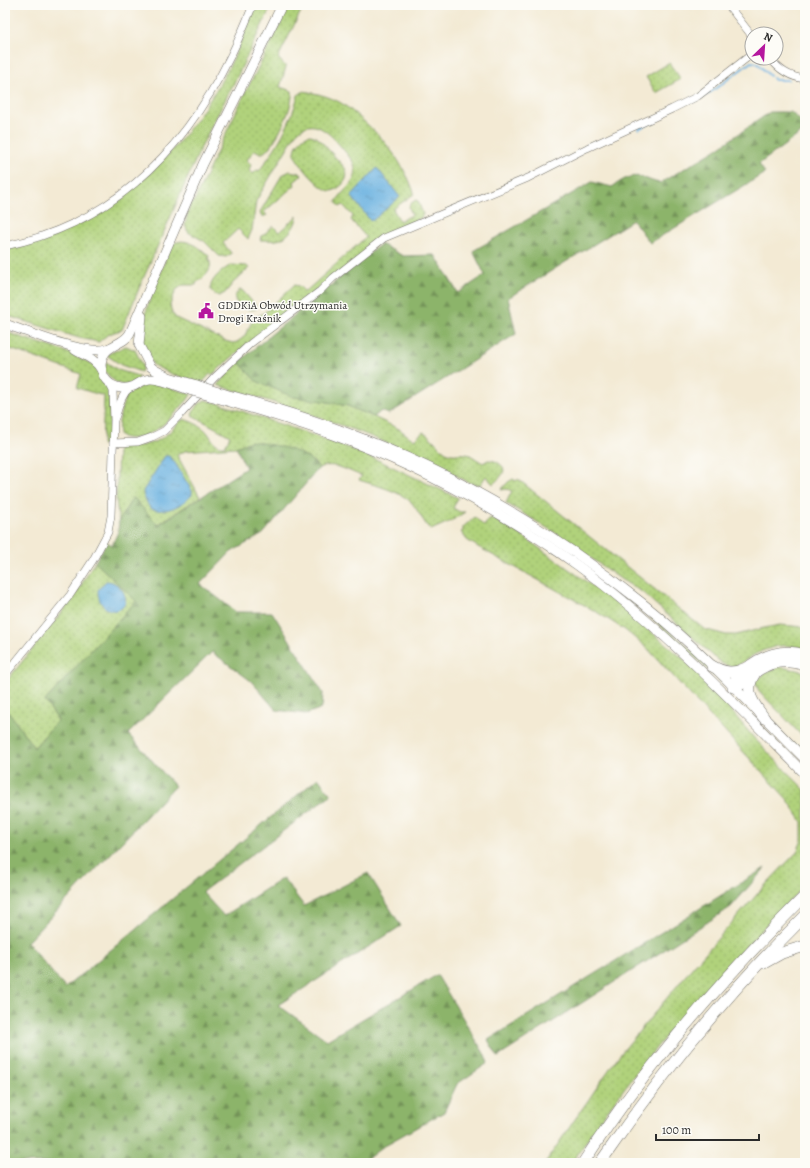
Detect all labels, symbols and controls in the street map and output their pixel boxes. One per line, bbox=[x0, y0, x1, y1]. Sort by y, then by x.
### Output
north arrow bbox=[744, 26, 784, 66]
text: N bbox=[761, 29, 775, 46]
place label: GDDKiA Obwód Utrzymania Drogi Kraśnik bbox=[218, 298, 348, 326]
public building icon: GDDKiA Obwód Utrzymania Drogi Kraśnik bbox=[197, 302, 215, 320]
scale bar bbox=[656, 1116, 759, 1142]
text: 100 m bbox=[662, 1122, 691, 1138]

